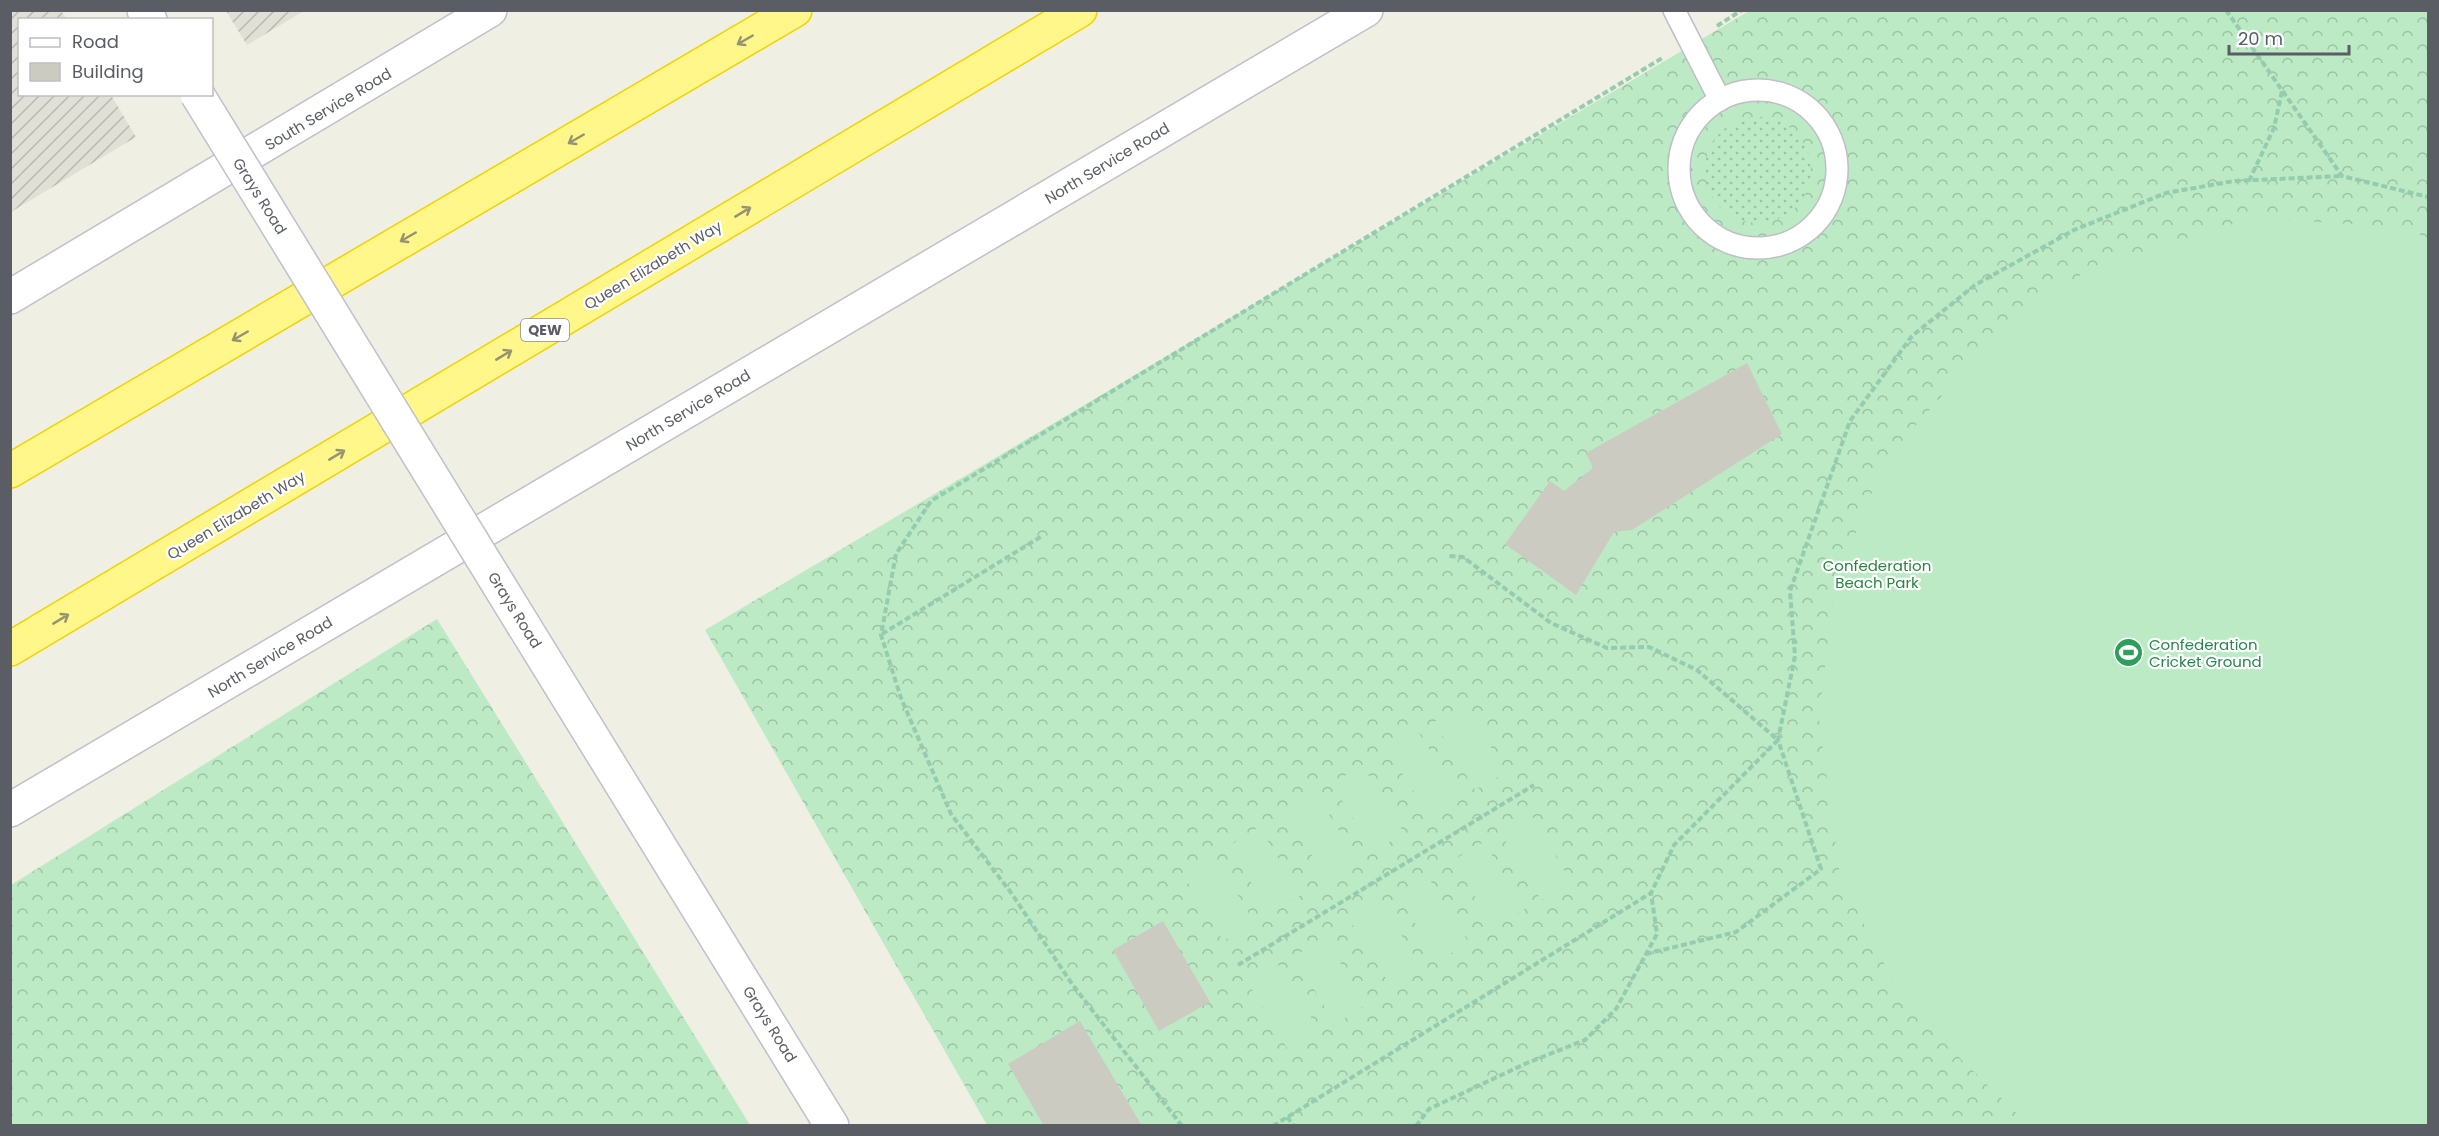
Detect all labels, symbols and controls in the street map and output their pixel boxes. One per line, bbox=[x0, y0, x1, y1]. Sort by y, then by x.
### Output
legend bbox=[18, 18, 213, 96]
scale bar bbox=[2229, 18, 2349, 56]
text: 20 m bbox=[2238, 26, 2283, 51]
text: Road bbox=[72, 29, 119, 54]
one-way arrow bbox=[736, 35, 754, 46]
text: Building bbox=[72, 59, 144, 84]
street label: South Service Road bbox=[261, 63, 395, 155]
street label: North Service Road bbox=[1041, 117, 1173, 209]
one-way arrow bbox=[568, 133, 585, 145]
street label: Grays Road bbox=[228, 154, 292, 238]
one-way arrow bbox=[734, 205, 751, 217]
street label: Queen Elizabeth Way bbox=[580, 215, 726, 315]
one-way arrow bbox=[400, 232, 417, 244]
road number: QEW bbox=[521, 319, 569, 341]
one-way arrow bbox=[232, 330, 249, 342]
one-way arrow bbox=[495, 348, 512, 360]
street label: North Service Road bbox=[622, 364, 754, 456]
one-way arrow bbox=[328, 448, 345, 460]
street label: Queen Elizabeth Way bbox=[163, 465, 309, 565]
park label: Confederation Beach Park bbox=[1823, 555, 1931, 593]
street label: Grays Road bbox=[483, 568, 547, 652]
street label: North Service Road bbox=[204, 611, 336, 703]
one-way arrow bbox=[52, 613, 69, 625]
place label: Confederation Cricket Ground bbox=[2149, 634, 2262, 672]
sports icon: Confederation Cricket Ground bbox=[2112, 637, 2144, 669]
street label: Grays Road bbox=[738, 982, 802, 1066]

